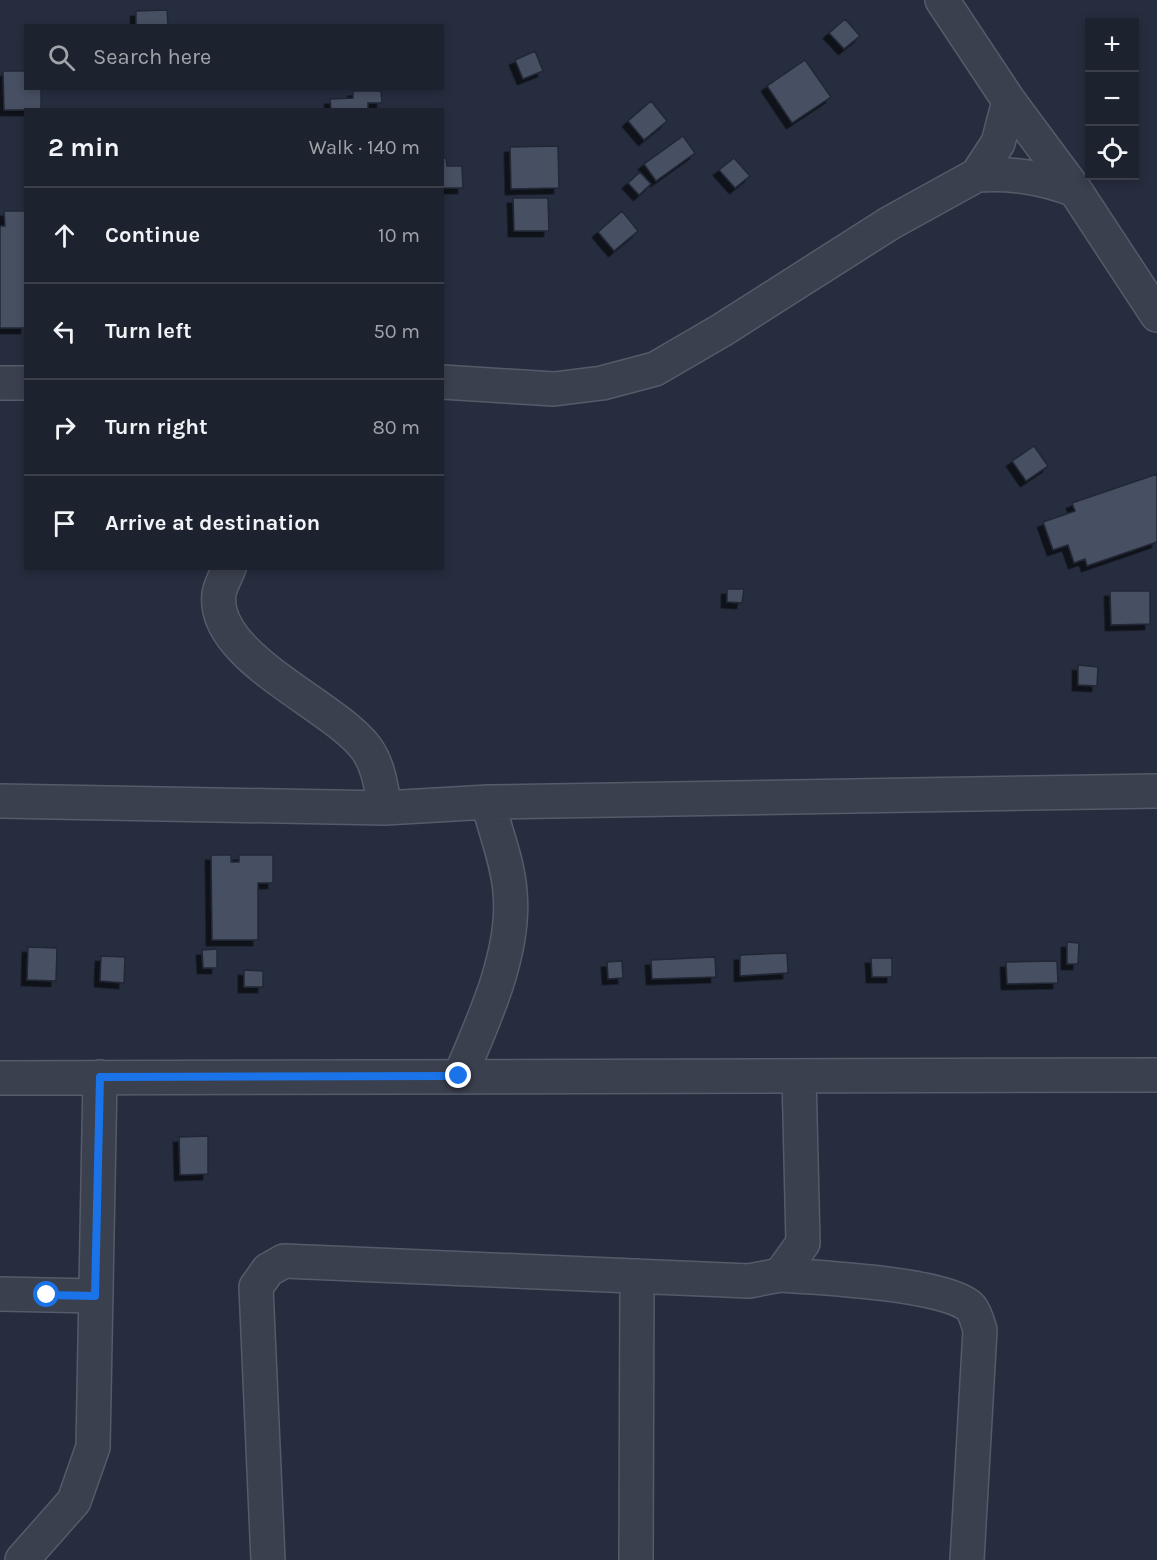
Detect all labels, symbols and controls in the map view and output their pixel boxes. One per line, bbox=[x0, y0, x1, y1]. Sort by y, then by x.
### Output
map controls bbox=[1085, 18, 1139, 180]
button: + bbox=[1085, 18, 1139, 72]
search box bbox=[24, 24, 444, 90]
icon: search bbox=[45, 41, 78, 74]
text: Search here bbox=[93, 44, 211, 70]
button: − bbox=[1085, 72, 1139, 126]
button: locate bbox=[1085, 126, 1139, 180]
text: 2 min bbox=[48, 132, 120, 163]
text: Walk · 140 m bbox=[309, 136, 420, 159]
icon: ahead bbox=[48, 219, 81, 252]
text: Continue bbox=[105, 222, 200, 248]
text: 10 m bbox=[378, 224, 420, 247]
icon: left bbox=[48, 315, 81, 348]
text: Turn left bbox=[105, 318, 192, 344]
text: 50 m bbox=[373, 320, 420, 343]
icon: right bbox=[48, 411, 81, 444]
text: Turn right bbox=[105, 414, 208, 440]
text: 80 m bbox=[372, 416, 420, 439]
icon: arrive bbox=[48, 507, 81, 540]
text: Arrive at destination bbox=[105, 510, 320, 536]
route end bbox=[445, 1062, 471, 1088]
route start bbox=[33, 1281, 59, 1307]

